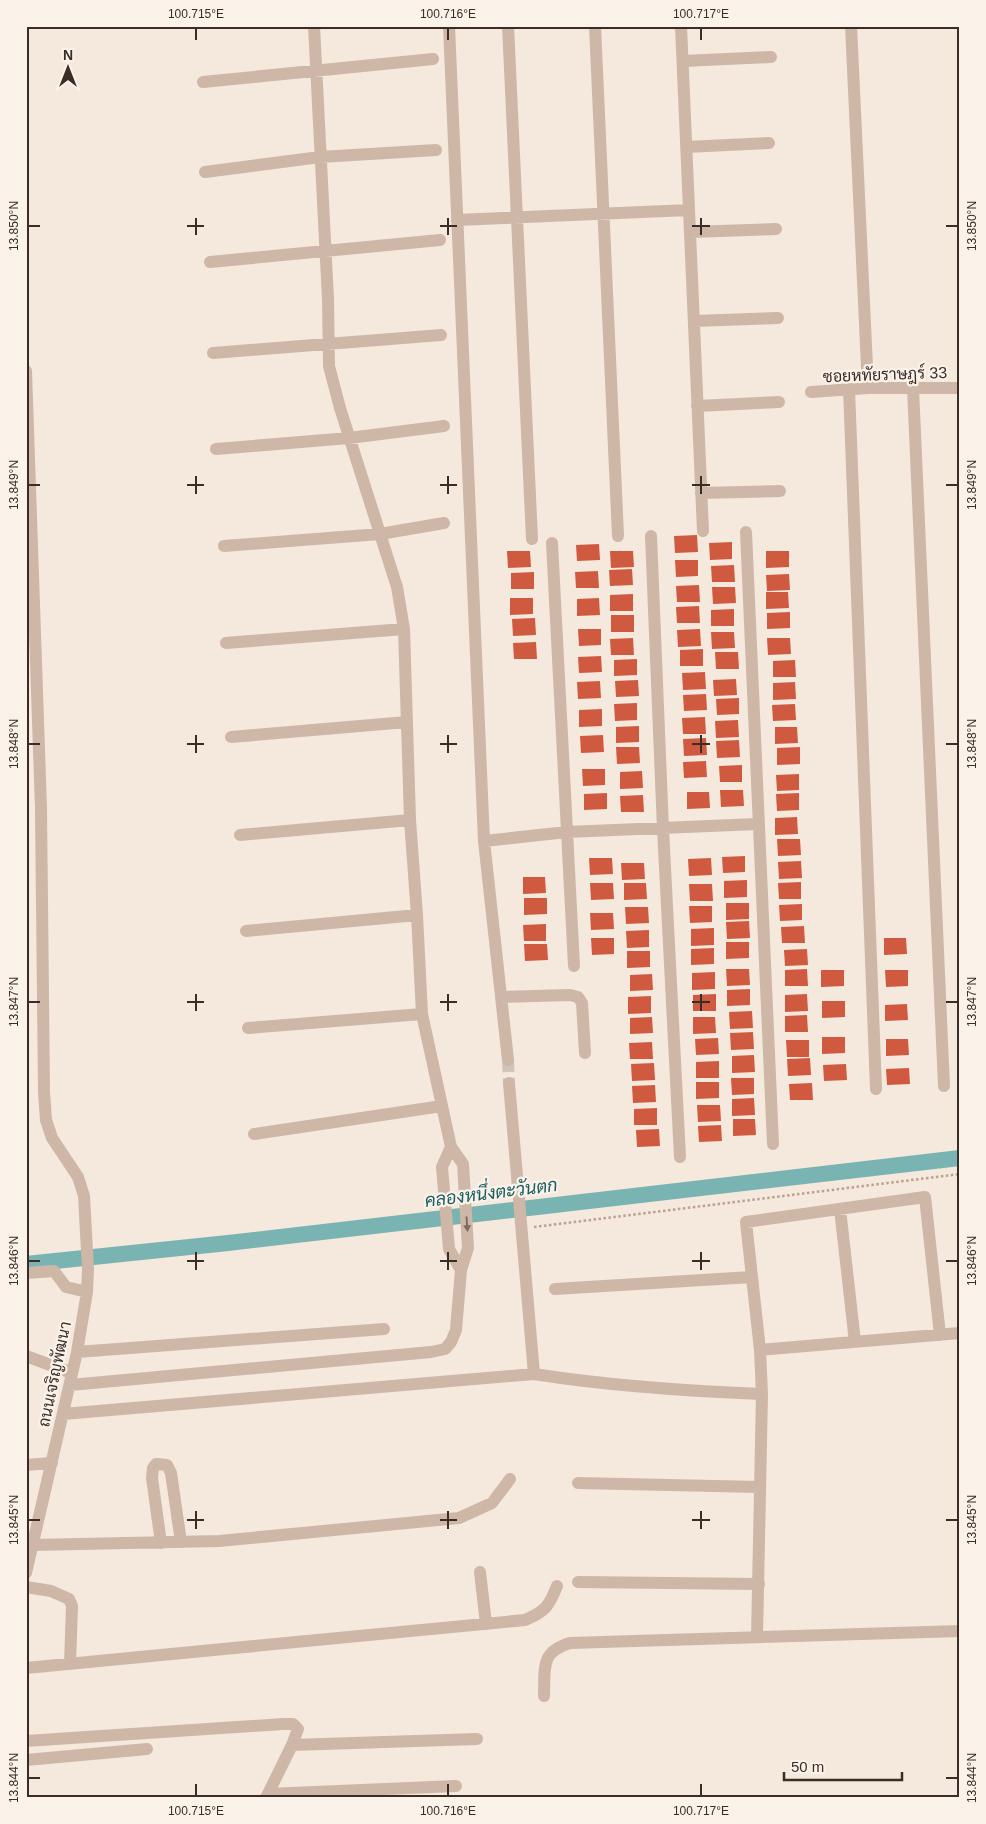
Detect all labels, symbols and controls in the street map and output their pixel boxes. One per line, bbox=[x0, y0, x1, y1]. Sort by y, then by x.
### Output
text: 100.715°E bbox=[168, 7, 224, 21]
text: 100.716°E bbox=[420, 7, 476, 21]
text: 100.717°E bbox=[673, 7, 729, 21]
north arrow bbox=[42, 42, 92, 92]
text: N bbox=[63, 47, 73, 63]
text: 13.850°N bbox=[7, 201, 21, 251]
text: 13.850°N bbox=[965, 201, 979, 251]
street label: ซอยหทัยราษฎร์ 33 bbox=[822, 360, 948, 387]
text: 13.849°N bbox=[7, 460, 21, 510]
text: 13.849°N bbox=[965, 460, 979, 510]
text: 13.848°N bbox=[7, 719, 21, 769]
text: 13.848°N bbox=[965, 719, 979, 769]
text: 13.847°N bbox=[7, 977, 21, 1027]
text: 13.847°N bbox=[965, 977, 979, 1027]
water label: คลองหนึ่งตะวันตก bbox=[423, 1169, 559, 1211]
one-way arrow bbox=[463, 1216, 471, 1232]
text: 13.846°N bbox=[7, 1236, 21, 1286]
text: 13.846°N bbox=[965, 1236, 979, 1286]
street label: ถนนเจริญพัฒนา bbox=[33, 1319, 75, 1429]
text: 13.845°N bbox=[7, 1495, 21, 1545]
text: 13.845°N bbox=[965, 1495, 979, 1545]
scale bar bbox=[784, 1749, 901, 1781]
text: 13.844°N bbox=[7, 1753, 21, 1803]
text: 13.844°N bbox=[965, 1753, 979, 1803]
text: 50 m bbox=[791, 1758, 824, 1775]
text: 100.715°E bbox=[168, 1804, 224, 1818]
text: 100.716°E bbox=[420, 1804, 476, 1818]
text: 100.717°E bbox=[673, 1804, 729, 1818]

